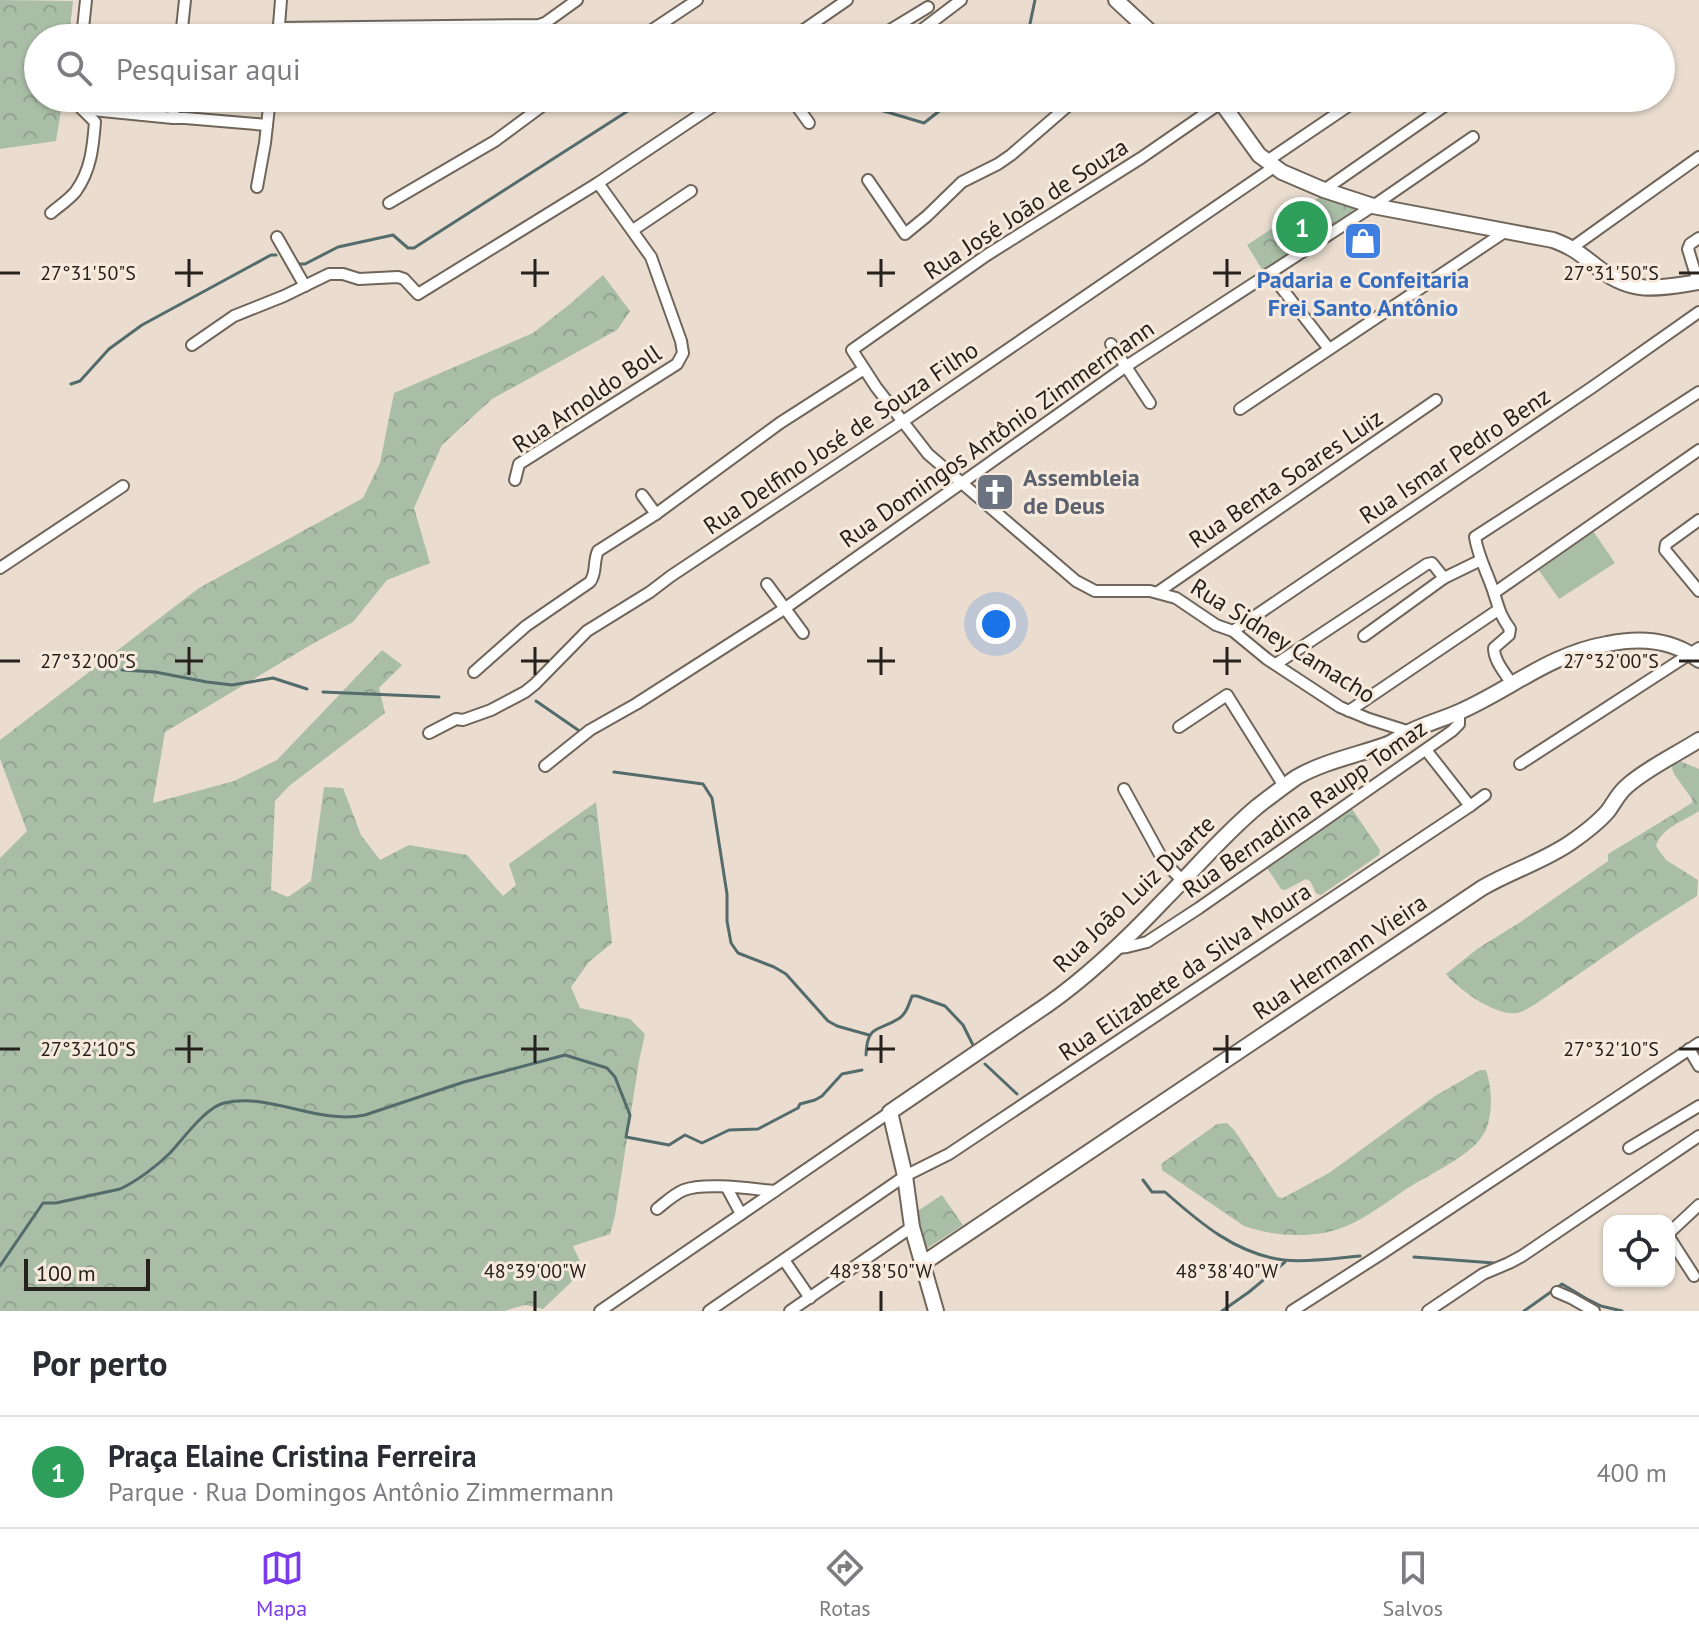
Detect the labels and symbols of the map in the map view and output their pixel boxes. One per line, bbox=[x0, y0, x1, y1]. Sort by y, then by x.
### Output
street label: Rua José João de Souza bbox=[918, 131, 1134, 286]
pin: 1 bbox=[1276, 197, 1328, 257]
shop icon: Padaria e Confeitaria Frei Santo Antônio bbox=[1342, 220, 1384, 262]
text: 27°31'50"S bbox=[40, 260, 136, 286]
text: 27°31'50"S bbox=[1563, 260, 1659, 286]
place label: Padaria e Confeitaria Frei Santo Antônio bbox=[1257, 264, 1469, 323]
street label: Rua Domingos Antônio Zimmermann bbox=[833, 313, 1160, 554]
street label: Rua Delfino José de Souza Filho bbox=[697, 334, 984, 541]
street label: Rua Arnoldo Boll bbox=[506, 337, 667, 460]
street label: Rua Ismar Pedro Benz bbox=[1353, 380, 1556, 531]
street label: Rua Benta Soares Luiz bbox=[1183, 402, 1389, 555]
place label: Assembleia de Deus bbox=[1023, 462, 1140, 521]
church icon: Assembleia de Deus bbox=[974, 471, 1016, 513]
street label: Rua Sidney Camacho bbox=[1185, 571, 1382, 710]
your location bbox=[976, 604, 1016, 644]
text: 27°32'00"S bbox=[40, 648, 136, 674]
text: 27°32'00"S bbox=[1563, 648, 1659, 674]
street label: Rua Bernadina Raupp Tomaz bbox=[1177, 712, 1433, 905]
street label: Rua João Luiz Duarte bbox=[1046, 808, 1221, 979]
street label: Rua Elizabete da Silva Moura bbox=[1053, 875, 1317, 1068]
street label: Rua Hermann Vieira bbox=[1247, 887, 1433, 1026]
text: 27°32'10"S bbox=[40, 1036, 136, 1062]
text: 27°32'10"S bbox=[1563, 1036, 1659, 1062]
scale bar bbox=[24, 1255, 150, 1291]
text: 48°39'00"W bbox=[484, 1258, 587, 1284]
text: 48°38'50"W bbox=[830, 1258, 933, 1284]
text: 48°38'40"W bbox=[1176, 1258, 1279, 1284]

